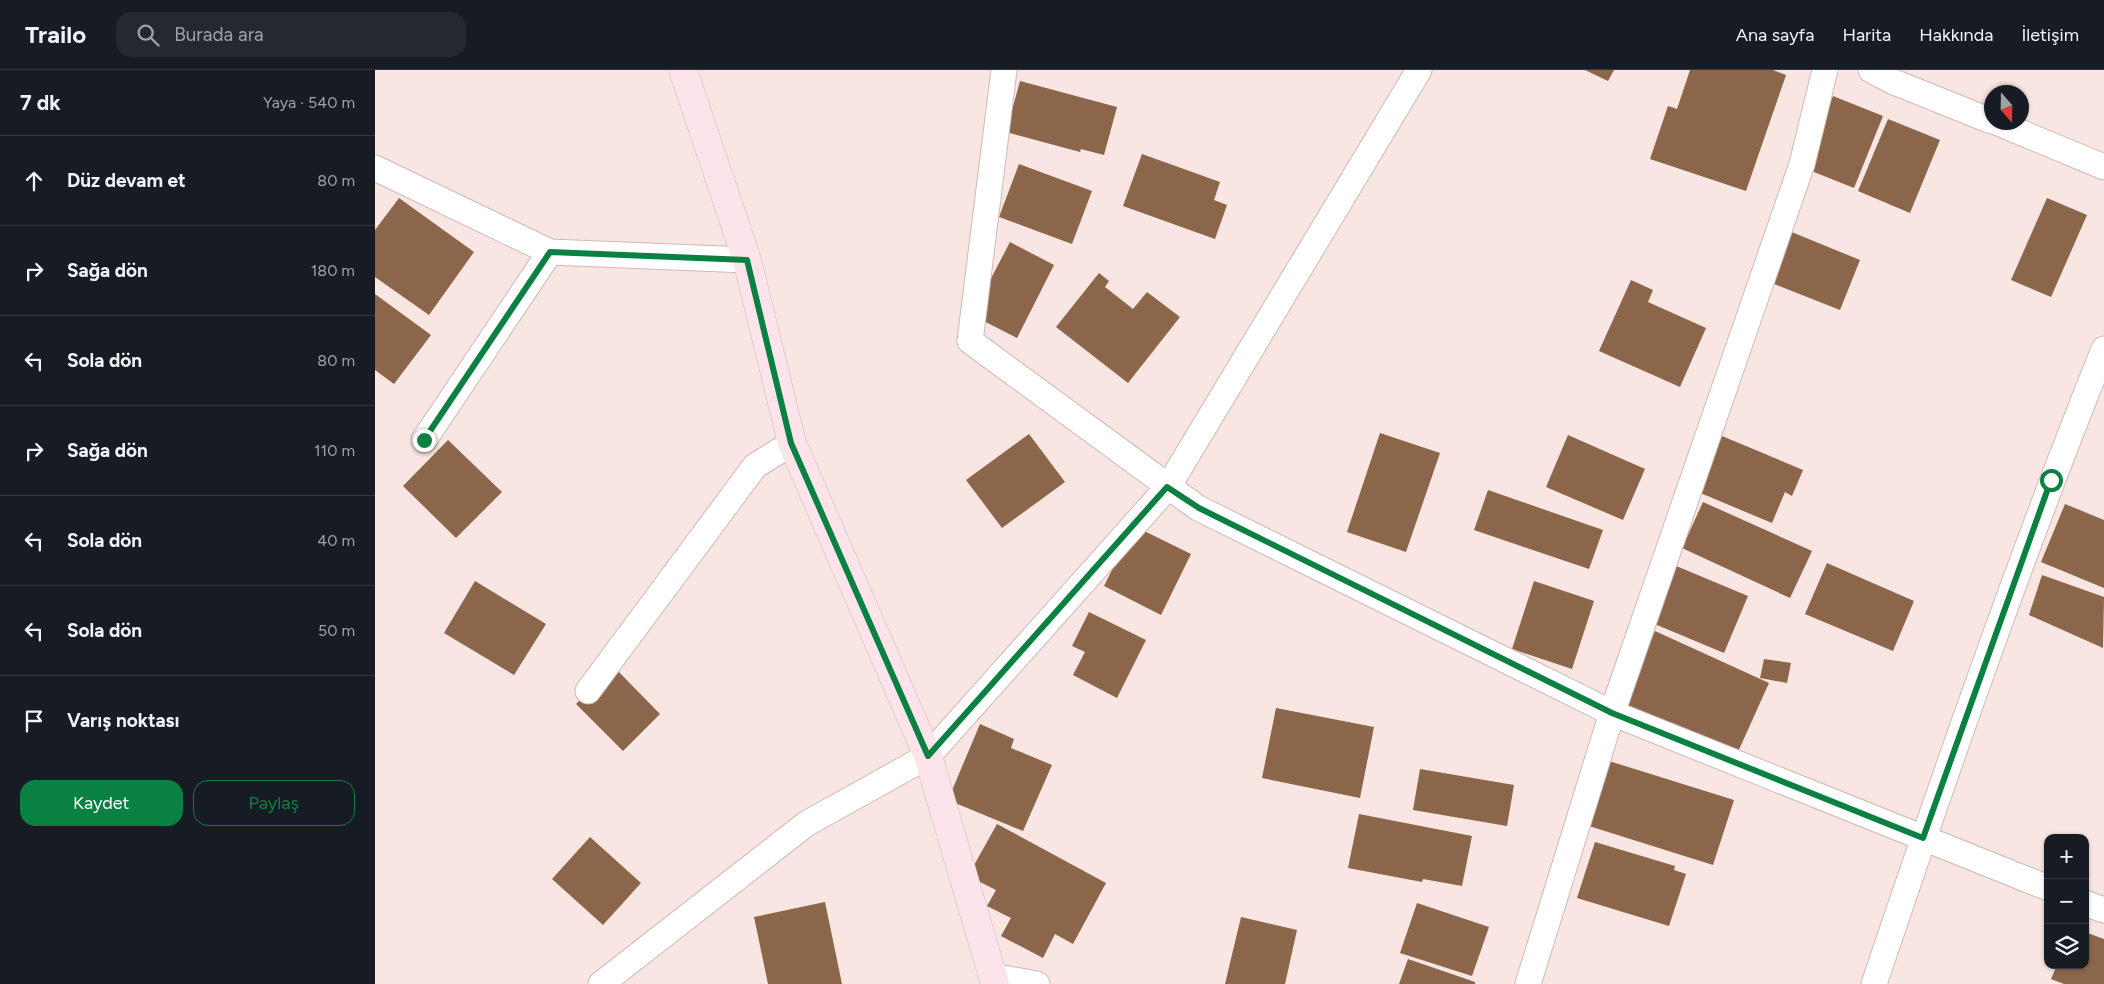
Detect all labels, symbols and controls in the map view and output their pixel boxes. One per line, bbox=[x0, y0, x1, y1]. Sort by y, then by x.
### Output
search box bbox=[116, 12, 466, 57]
text: Trailo bbox=[25, 20, 86, 49]
icon: search bbox=[134, 21, 162, 49]
text: Burada ara bbox=[174, 23, 264, 46]
text: Ana sayfa bbox=[1736, 24, 1814, 46]
text: Harita bbox=[1842, 24, 1891, 46]
text: Hakkında bbox=[1919, 24, 1993, 46]
text: İletişim bbox=[2021, 24, 2079, 46]
north arrow bbox=[1984, 85, 2029, 130]
text: 7 dk bbox=[20, 90, 60, 115]
text: Yaya · 540 m bbox=[263, 93, 355, 112]
icon: ahead bbox=[20, 167, 48, 195]
text: Düz devam et bbox=[67, 169, 186, 192]
text: 80 m bbox=[317, 171, 355, 190]
icon: right bbox=[20, 257, 48, 285]
text: Sağa dön bbox=[67, 259, 148, 282]
text: 180 m bbox=[311, 261, 355, 280]
icon: left bbox=[20, 347, 48, 375]
text: Sola dön bbox=[67, 349, 142, 372]
text: 80 m bbox=[317, 351, 355, 370]
route end bbox=[413, 429, 436, 452]
icon: right bbox=[20, 437, 48, 465]
text: Sağa dön bbox=[67, 439, 148, 462]
text: 110 m bbox=[314, 441, 355, 460]
route start bbox=[2040, 469, 2063, 492]
icon: left bbox=[20, 527, 48, 555]
text: Sola dön bbox=[67, 529, 142, 552]
text: 40 m bbox=[317, 531, 355, 550]
icon: left bbox=[20, 617, 48, 645]
text: Sola dön bbox=[67, 619, 142, 642]
text: 50 m bbox=[318, 621, 355, 640]
icon: arrive bbox=[20, 707, 48, 735]
text: Varış noktası bbox=[67, 709, 179, 732]
button: Kaydet bbox=[20, 780, 183, 826]
button: Paylaş bbox=[193, 780, 355, 826]
map controls bbox=[2044, 834, 2089, 969]
button: + bbox=[2044, 834, 2089, 879]
button: − bbox=[2044, 879, 2089, 924]
button: layers bbox=[2044, 924, 2089, 969]

